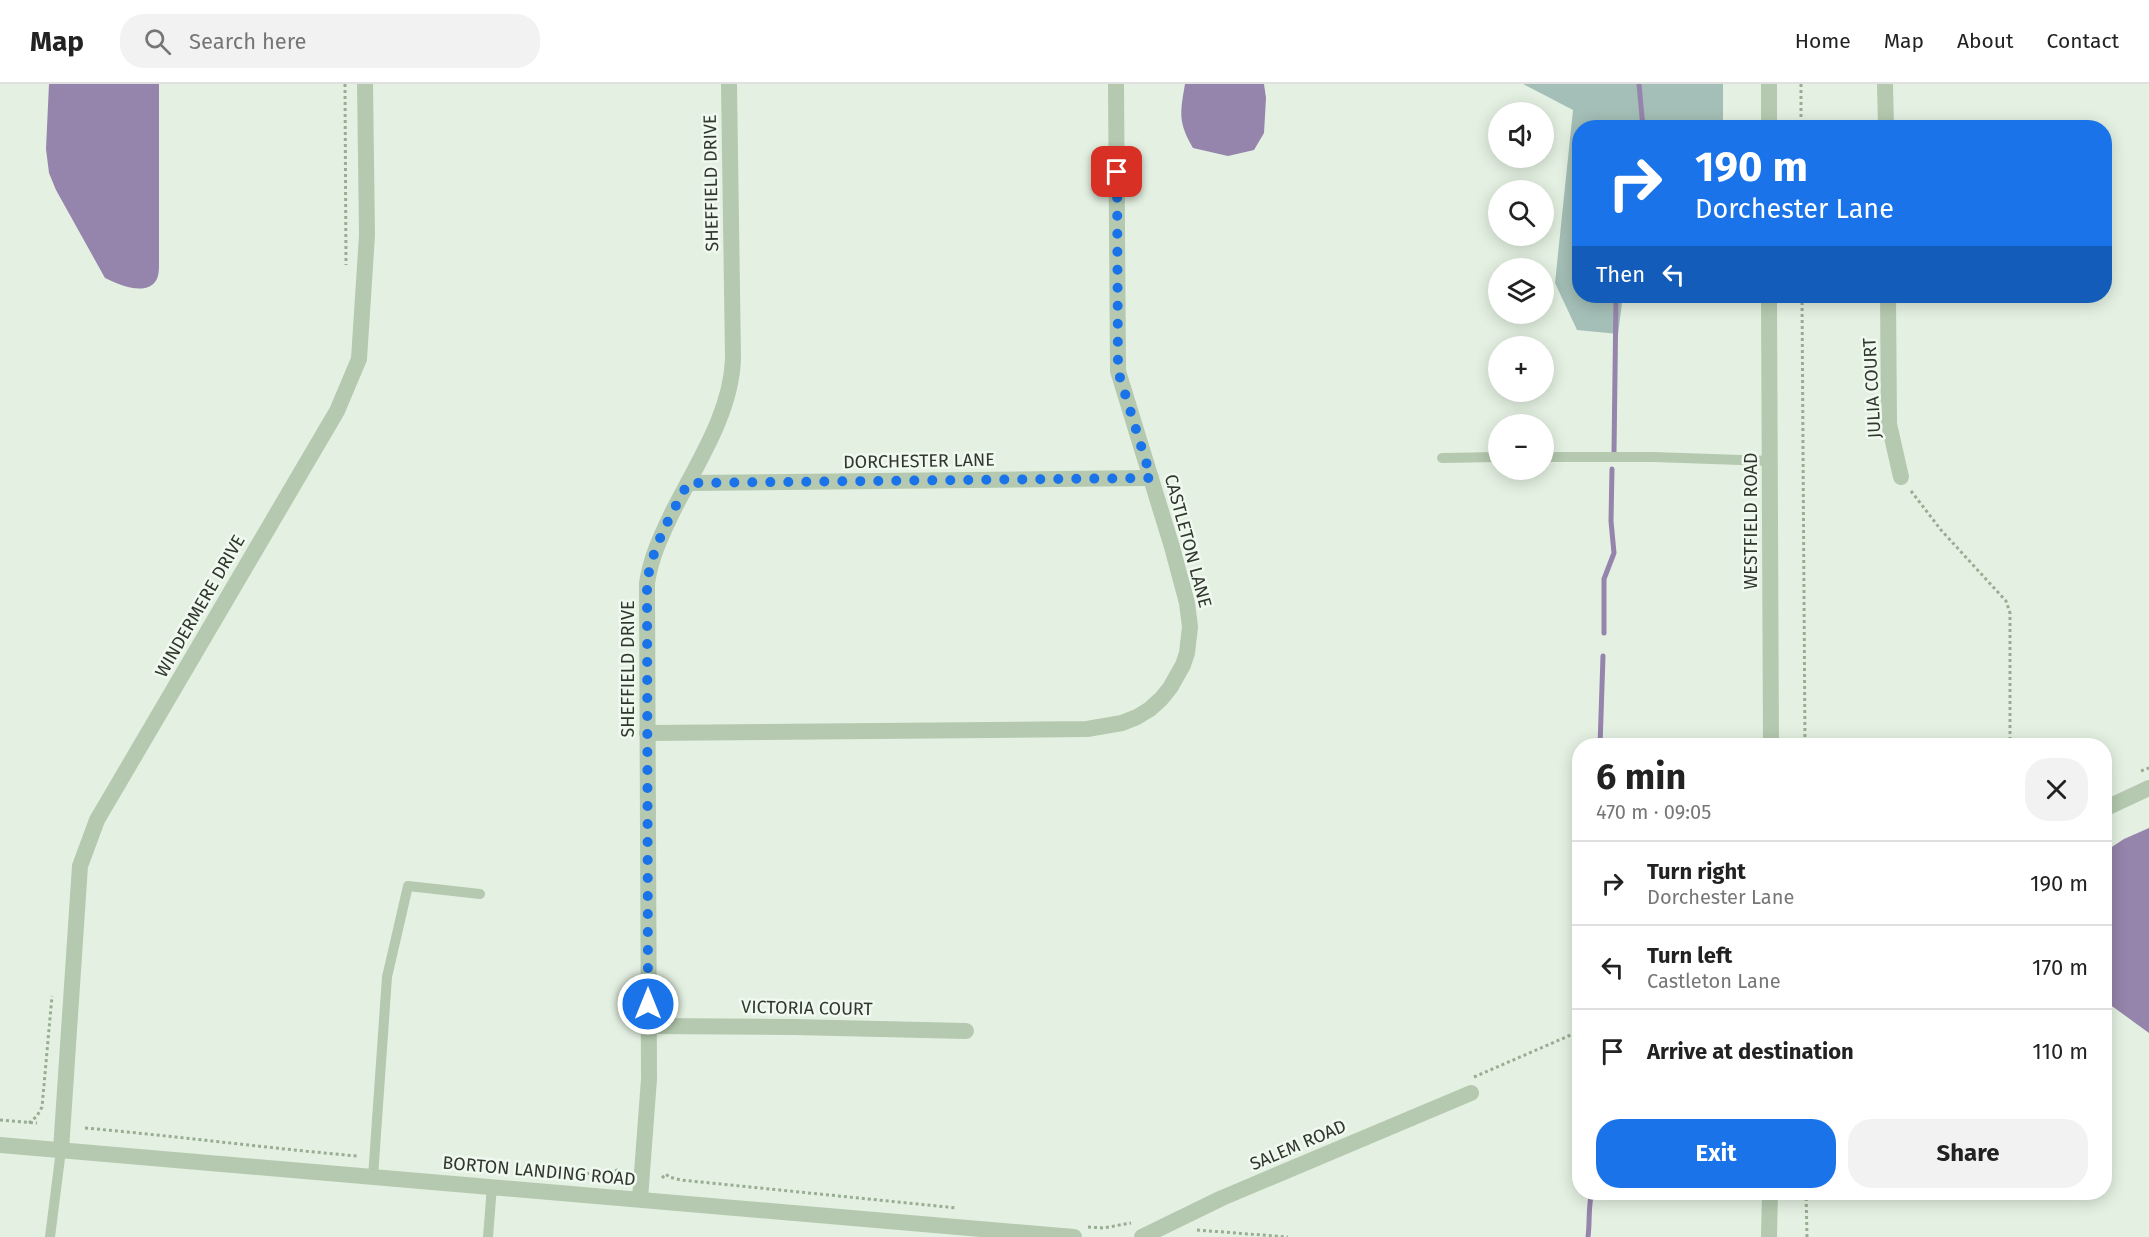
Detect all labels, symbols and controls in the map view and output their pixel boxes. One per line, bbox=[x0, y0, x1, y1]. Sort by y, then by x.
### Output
search box bbox=[120, 14, 540, 68]
text: Map bbox=[30, 25, 84, 58]
icon: search bbox=[141, 25, 174, 58]
text: Search here bbox=[189, 28, 307, 55]
text: Home bbox=[1795, 28, 1851, 54]
text: Map bbox=[1884, 28, 1924, 54]
text: About bbox=[1957, 28, 2014, 54]
text: Contact bbox=[2047, 28, 2119, 54]
map controls bbox=[1488, 102, 1554, 480]
button: sound bbox=[1488, 102, 1554, 168]
street label: SHEFFIELD DRIVE bbox=[699, 114, 723, 252]
text: 190 m bbox=[1695, 142, 1808, 192]
icon: right bbox=[1596, 144, 1674, 222]
pin bbox=[1091, 146, 1142, 197]
icon: arrive bbox=[1100, 155, 1133, 188]
button: search bbox=[1488, 180, 1554, 246]
text: Dorchester Lane bbox=[1695, 193, 1894, 225]
button: layers bbox=[1488, 258, 1554, 324]
icon: left bbox=[1657, 258, 1690, 291]
text: Then bbox=[1596, 261, 1645, 288]
button: + bbox=[1488, 336, 1554, 402]
street label: JULIA COURT bbox=[1858, 336, 1886, 439]
button: − bbox=[1488, 414, 1554, 480]
street label: DORCHESTER LANE bbox=[843, 449, 995, 473]
street label: WESTFIELD ROAD bbox=[1740, 452, 1762, 590]
street label: CASTLETON LANE bbox=[1160, 472, 1216, 610]
street label: WINDERMERE DRIVE bbox=[150, 531, 250, 681]
street label: SHEFFIELD DRIVE bbox=[617, 600, 639, 738]
text: 6 min bbox=[1596, 755, 1686, 799]
button: close bbox=[2025, 758, 2088, 821]
text: 470 m · 09:05 bbox=[1596, 800, 1711, 824]
text: Turn right bbox=[1647, 858, 1746, 885]
icon: right bbox=[1596, 867, 1629, 900]
text: 190 m bbox=[2030, 870, 2088, 897]
text: Dorchester Lane bbox=[1647, 885, 1794, 909]
text: Turn left bbox=[1647, 942, 1732, 969]
icon: left bbox=[1596, 951, 1629, 984]
text: 170 m bbox=[2032, 954, 2088, 981]
text: Castleton Lane bbox=[1647, 969, 1781, 993]
position arrow bbox=[616, 972, 680, 1036]
street label: VICTORIA COURT bbox=[741, 996, 874, 1020]
icon: arrive bbox=[1596, 1035, 1629, 1068]
text: Arrive at destination bbox=[1647, 1038, 1854, 1065]
text: 110 m bbox=[2032, 1038, 2088, 1065]
street label: SALEM ROAD bbox=[1247, 1115, 1349, 1175]
button: Exit bbox=[1596, 1119, 1836, 1188]
button: Share bbox=[1848, 1119, 2088, 1188]
street label: BORTON LANDING ROAD bbox=[441, 1152, 637, 1190]

